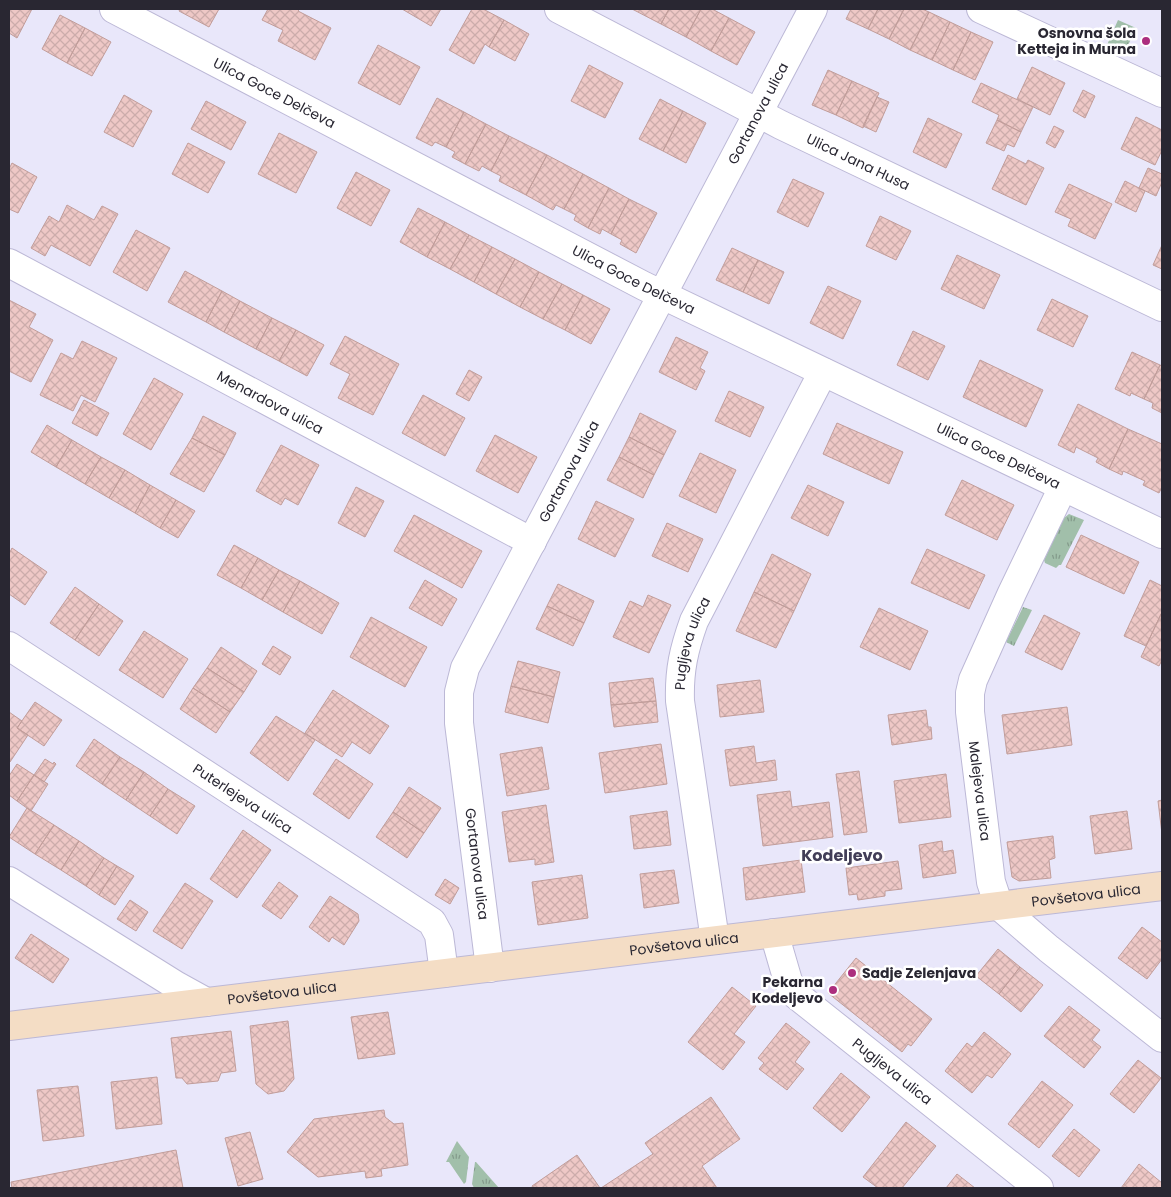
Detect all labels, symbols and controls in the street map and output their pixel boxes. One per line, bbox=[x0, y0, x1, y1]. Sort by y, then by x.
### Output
place label: Osnovna šola Ketteja in Murna bbox=[1017, 23, 1136, 59]
marker: Osnovna šola Ketteja in Murna bbox=[1140, 35, 1152, 47]
street label: Ulica Goce Delčeva bbox=[210, 53, 339, 133]
street label: Gortanova ulica bbox=[723, 59, 793, 168]
street label: Ulica Jana Husa bbox=[803, 129, 913, 195]
street label: Ulica Goce Delčeva bbox=[569, 240, 699, 319]
street label: Menardova ulica bbox=[213, 366, 327, 439]
street label: Gortanova ulica bbox=[534, 417, 604, 526]
street label: Ulica Goce Delčeva bbox=[933, 417, 1064, 494]
street label: Pugljeva ulica bbox=[670, 593, 715, 690]
street label: Malejeva ulica bbox=[964, 740, 996, 842]
street label: Puterlejeva ulica bbox=[189, 759, 296, 838]
street label: Gortanova ulica bbox=[460, 807, 494, 921]
district label: Kodeljevo bbox=[801, 844, 883, 867]
street label: Povšetova ulica bbox=[1030, 879, 1142, 912]
street label: Povšetova ulica bbox=[628, 927, 740, 961]
place label: Sadje Zelenjava bbox=[862, 963, 976, 983]
marker: Sadje Zelenjava bbox=[846, 967, 858, 979]
place label: Pekarna Kodeljevo bbox=[752, 972, 823, 1008]
street label: Povšetova ulica bbox=[226, 976, 338, 1009]
marker: Pekarna Kodeljevo bbox=[827, 984, 839, 996]
street label: Pugljeva ulica bbox=[848, 1033, 936, 1109]

